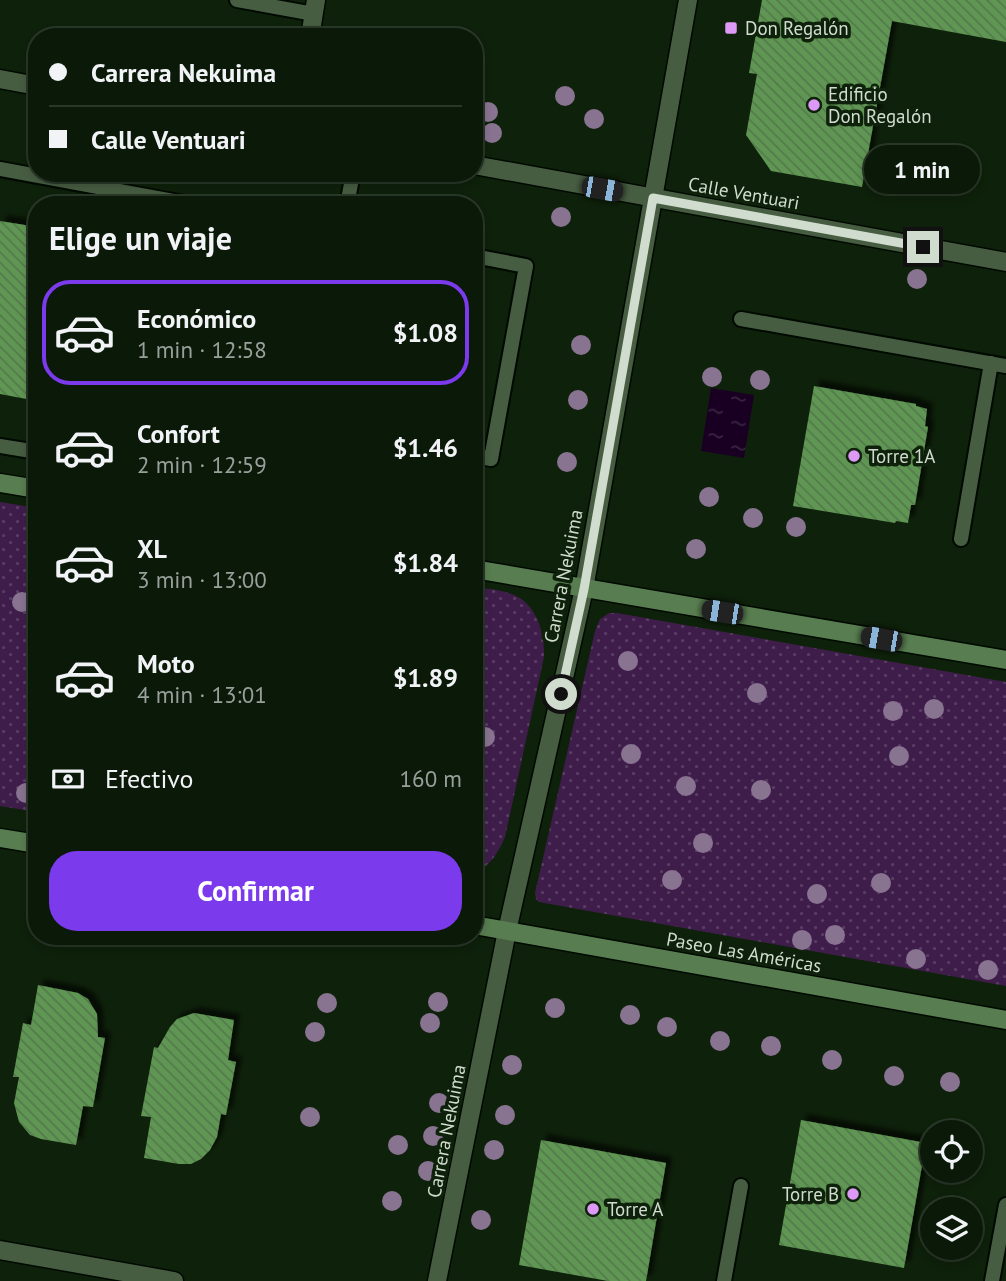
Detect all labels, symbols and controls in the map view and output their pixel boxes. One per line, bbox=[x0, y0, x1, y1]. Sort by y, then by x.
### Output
place label: Don Regalón bbox=[745, 16, 849, 40]
marker: Don Regalón bbox=[723, 20, 739, 36]
text: Carrera Nekuima bbox=[91, 56, 276, 89]
place label: Edificio Don Regalón bbox=[828, 82, 932, 128]
marker: Edificio Don Regalón bbox=[806, 97, 822, 113]
text: Calle Ventuari bbox=[91, 123, 246, 156]
callout: 1 min bbox=[865, 146, 981, 194]
text: 1 min bbox=[894, 155, 950, 184]
street label: Calle Ventuari bbox=[686, 171, 802, 215]
car bbox=[580, 175, 625, 203]
text: Elige un viaje bbox=[49, 217, 232, 259]
route end bbox=[907, 231, 939, 263]
icon: car bbox=[53, 301, 116, 364]
text: Económico bbox=[137, 302, 256, 335]
text: $1.08 bbox=[393, 316, 458, 349]
text: 1 min · 12:58 bbox=[137, 335, 267, 364]
icon: car bbox=[53, 416, 116, 479]
text: Confort bbox=[137, 417, 220, 450]
text: $1.46 bbox=[393, 431, 458, 464]
place label: Torre 1A bbox=[868, 444, 935, 468]
marker: Torre 1A bbox=[846, 448, 862, 464]
text: 2 min · 12:59 bbox=[137, 450, 267, 479]
street label: Carrera Nekuima bbox=[538, 507, 588, 645]
icon: car bbox=[53, 531, 116, 594]
text: XL bbox=[137, 532, 167, 565]
text: $1.84 bbox=[393, 546, 458, 579]
text: 3 min · 13:00 bbox=[137, 565, 267, 594]
car bbox=[700, 598, 745, 626]
car bbox=[859, 625, 904, 653]
icon: car bbox=[53, 646, 116, 709]
text: Moto bbox=[137, 647, 195, 680]
text: $1.89 bbox=[393, 661, 458, 694]
route start bbox=[545, 678, 577, 710]
text: 4 min · 13:01 bbox=[137, 680, 267, 709]
icon: cash bbox=[49, 760, 87, 798]
text: Efectivo bbox=[105, 762, 194, 795]
text: 160 m bbox=[400, 764, 462, 793]
button: Confirmar bbox=[49, 851, 462, 931]
street label: Paseo Las Américas bbox=[665, 927, 823, 977]
street label: Carrera Nekuima bbox=[421, 1062, 471, 1200]
map controls bbox=[920, 1120, 983, 1260]
button: locate bbox=[920, 1120, 983, 1183]
place label: Torre B bbox=[782, 1182, 839, 1206]
marker: Torre B bbox=[845, 1186, 861, 1202]
place label: Torre A bbox=[607, 1197, 663, 1221]
button: layers bbox=[920, 1197, 983, 1260]
marker: Torre A bbox=[585, 1201, 601, 1217]

